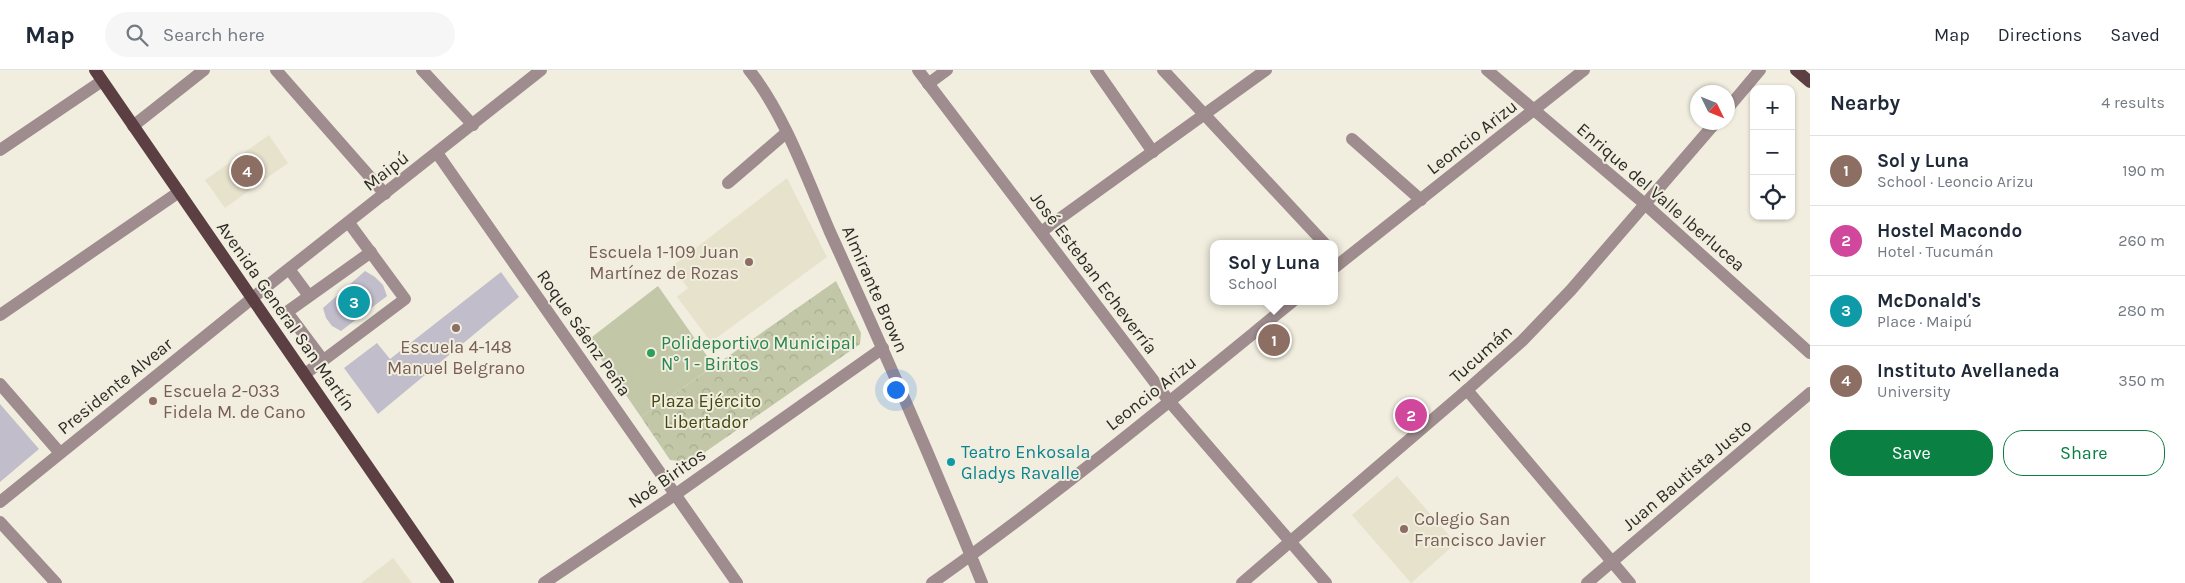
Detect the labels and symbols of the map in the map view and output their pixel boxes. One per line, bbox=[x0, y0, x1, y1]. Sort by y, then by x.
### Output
north arrow bbox=[1690, 85, 1735, 130]
street label: Leoncio Arizu bbox=[1422, 95, 1522, 179]
street label: Enrique del Valle Iberlucea bbox=[1572, 118, 1750, 276]
street label: Maipú bbox=[359, 146, 413, 196]
pin: 4 bbox=[231, 152, 263, 190]
street label: José Esteban Echeverría bbox=[1026, 188, 1162, 358]
street label: Avenida General San Martín bbox=[212, 217, 360, 415]
street label: Almirante Brown bbox=[837, 222, 913, 356]
place label: Escuela 1-109 Juan Martínez de Rozas bbox=[588, 241, 739, 284]
marker: Escuela 1-109 Juan Martínez de Rozas bbox=[743, 256, 755, 268]
street label: Roque Sáenz Peña bbox=[532, 265, 636, 401]
pin: 3 bbox=[338, 283, 370, 321]
street label: Tucumán bbox=[1445, 320, 1517, 388]
pin: 1 bbox=[1258, 321, 1290, 359]
marker: Escuela 4-148 Manuel Belgrano bbox=[450, 322, 462, 334]
place label: Polideportivo Municipal N° 1 - Biritos bbox=[661, 332, 856, 375]
street label: Presidente Alvear bbox=[53, 333, 177, 439]
place label: Escuela 4-148 Manuel Belgrano bbox=[387, 336, 525, 379]
marker: Polideportivo Municipal N° 1 - Biritos bbox=[645, 347, 657, 359]
street label: Leoncio Arizu bbox=[1101, 351, 1201, 435]
your location bbox=[883, 377, 909, 403]
place label: Escuela 2-033 Fidela M. de Cano bbox=[163, 380, 306, 423]
park label: Plaza Ejército Libertador bbox=[651, 390, 761, 433]
marker: Escuela 2-033 Fidela M. de Cano bbox=[147, 395, 159, 407]
pin: 2 bbox=[1395, 396, 1427, 434]
street label: Juan Bautista Justo bbox=[1618, 415, 1756, 535]
place label: Teatro Enkosala Gladys Ravalle bbox=[961, 441, 1090, 484]
street label: Noé Biritos bbox=[624, 443, 710, 513]
marker: Teatro Enkosala Gladys Ravalle bbox=[945, 456, 957, 468]
place label: Colegio San Francisco Javier bbox=[1414, 508, 1546, 551]
marker: Colegio San Francisco Javier bbox=[1398, 523, 1410, 535]

